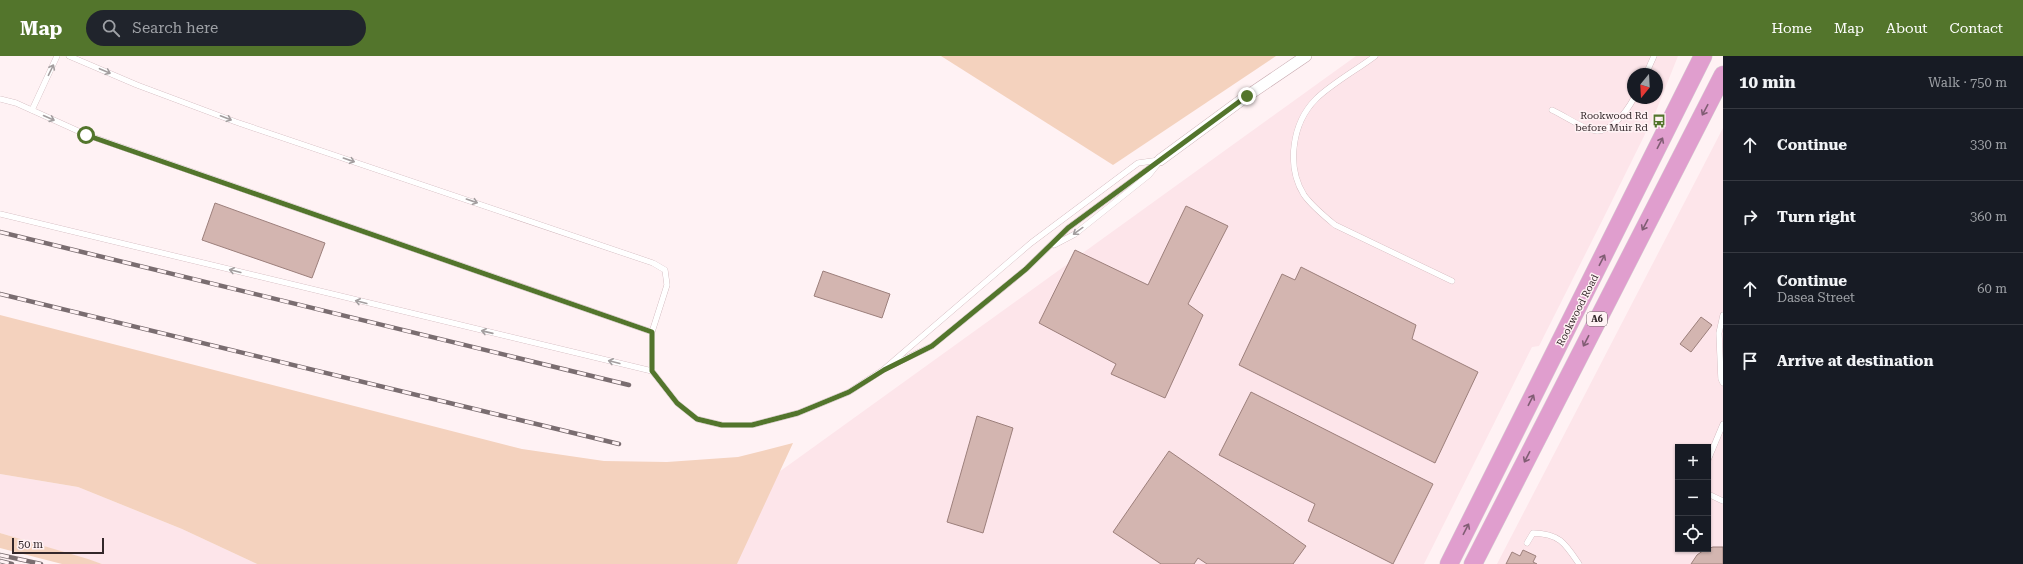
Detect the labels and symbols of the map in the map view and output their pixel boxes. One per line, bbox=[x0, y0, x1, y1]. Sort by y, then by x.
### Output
one-way arrow bbox=[48, 65, 55, 77]
one-way arrow bbox=[98, 68, 110, 76]
north arrow bbox=[1627, 68, 1663, 104]
route end bbox=[1238, 87, 1256, 105]
one-way arrow bbox=[1701, 104, 1708, 116]
place label: Rookwood Rd before Muir Rd bbox=[1575, 110, 1649, 133]
bus stop icon: Rookwood Rd before Muir Rd bbox=[1651, 113, 1667, 129]
one-way arrow bbox=[43, 115, 55, 122]
one-way arrow bbox=[219, 115, 231, 123]
route start bbox=[77, 126, 95, 144]
one-way arrow bbox=[1657, 137, 1664, 149]
one-way arrow bbox=[342, 157, 355, 164]
one-way arrow bbox=[466, 198, 478, 206]
one-way arrow bbox=[1641, 219, 1648, 231]
one-way arrow bbox=[1073, 227, 1084, 235]
one-way arrow bbox=[1599, 254, 1606, 266]
one-way arrow bbox=[228, 267, 241, 274]
street label: Rookwood Road bbox=[1555, 272, 1601, 348]
one-way arrow bbox=[355, 297, 368, 305]
road number: A6 bbox=[1587, 312, 1607, 326]
one-way arrow bbox=[481, 328, 494, 336]
one-way arrow bbox=[1582, 335, 1589, 347]
one-way arrow bbox=[608, 358, 621, 366]
one-way arrow bbox=[1528, 395, 1535, 407]
one-way arrow bbox=[1523, 451, 1530, 463]
one-way arrow bbox=[1463, 523, 1470, 535]
scale bar bbox=[12, 536, 104, 555]

